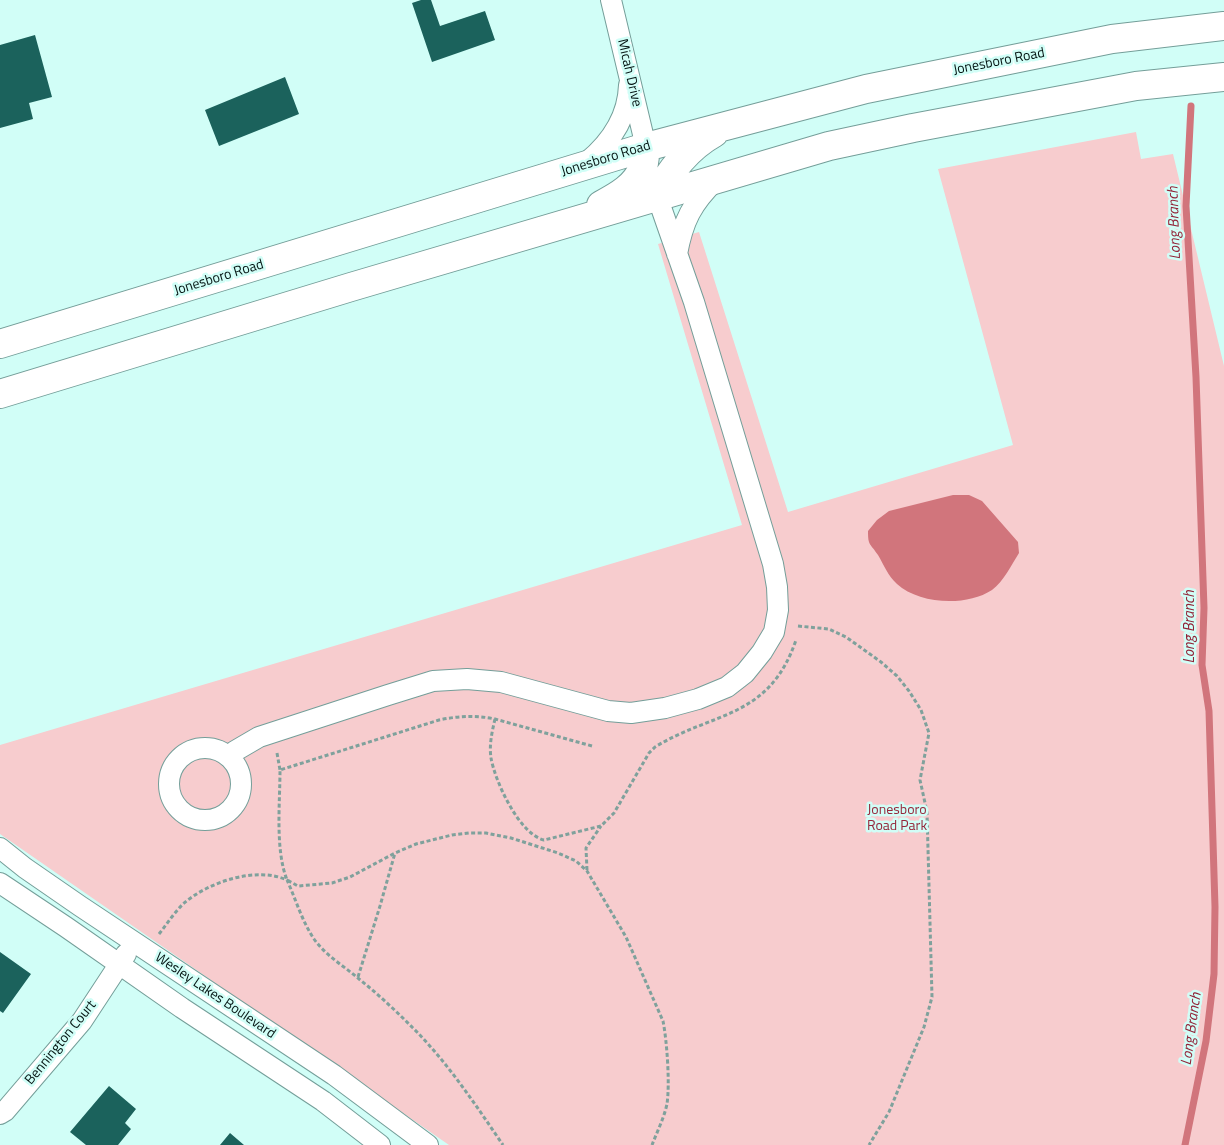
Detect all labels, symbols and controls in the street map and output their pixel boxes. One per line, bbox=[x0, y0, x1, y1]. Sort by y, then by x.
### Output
street label: Micah Drive bbox=[613, 37, 645, 109]
street label: Jonesboro Road bbox=[952, 45, 1046, 79]
street label: Jonesboro Road bbox=[559, 137, 653, 181]
water label: Long Branch bbox=[1165, 186, 1185, 260]
street label: Jonesboro Road bbox=[172, 256, 266, 300]
water label: Long Branch bbox=[1181, 590, 1199, 664]
park label: Jonesboro Road Park bbox=[867, 803, 927, 836]
street label: Wesley Lakes Boulevard bbox=[151, 949, 279, 1043]
water label: Long Branch bbox=[1178, 991, 1206, 1067]
street label: Bennington Court bbox=[22, 998, 100, 1088]

